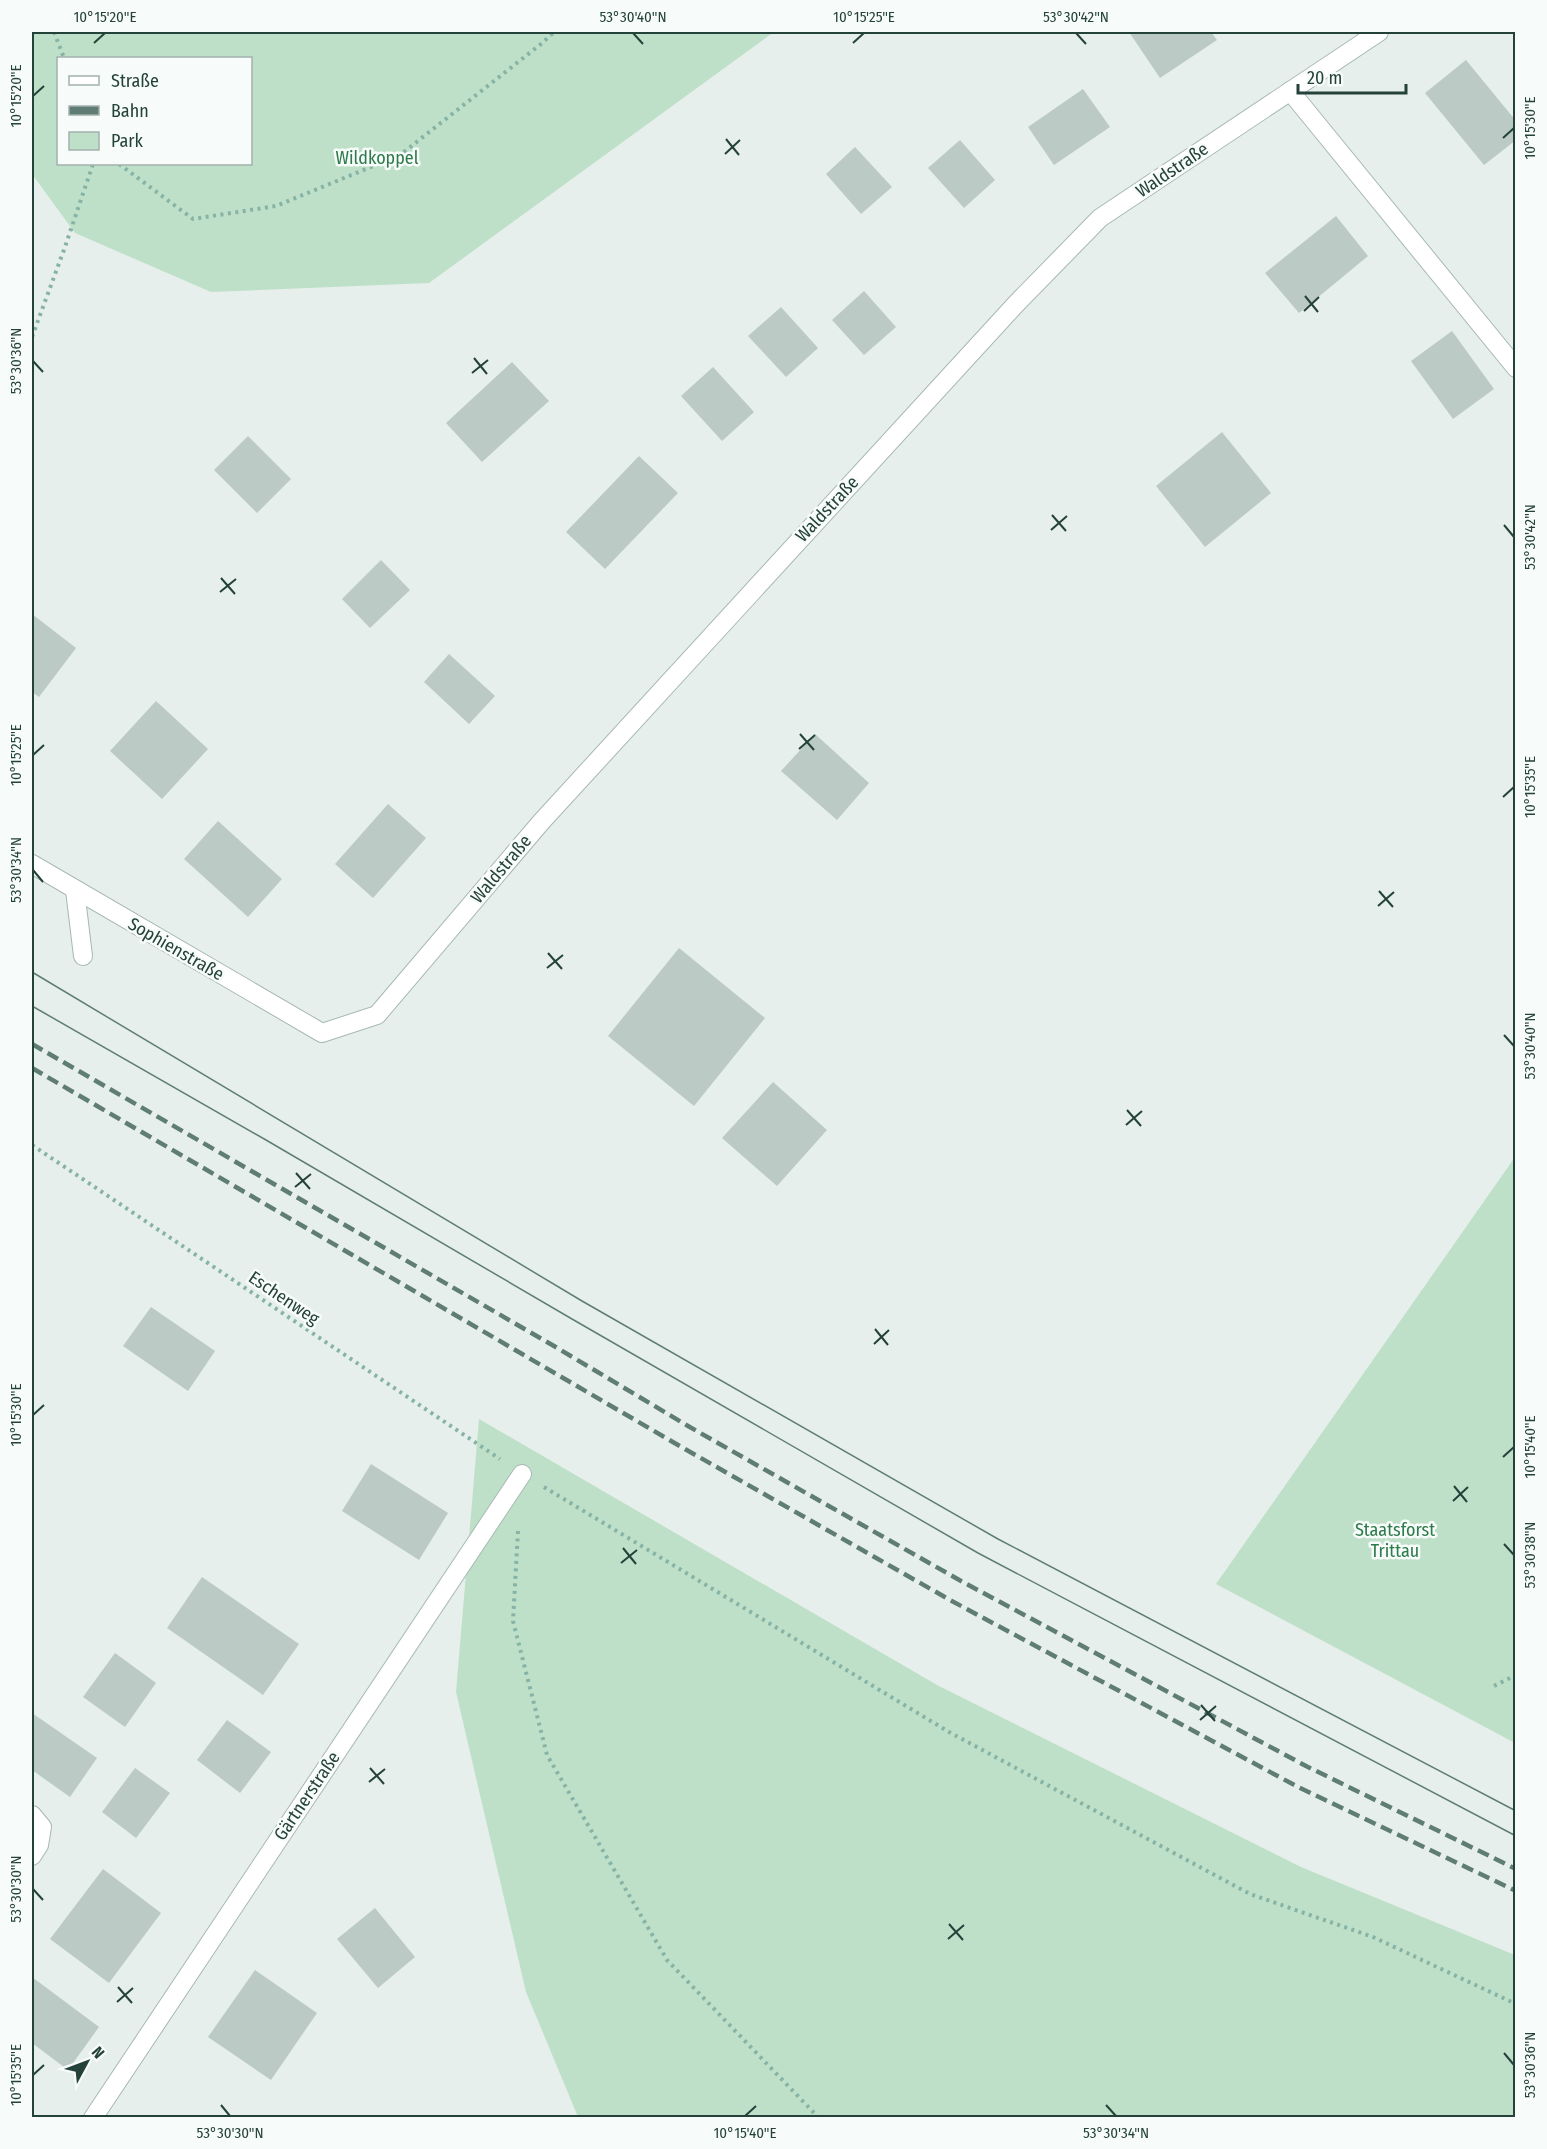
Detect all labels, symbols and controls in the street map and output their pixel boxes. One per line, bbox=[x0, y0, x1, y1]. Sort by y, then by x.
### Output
text: 10°15'20"E bbox=[73, 8, 137, 26]
text: 53°30'40"N bbox=[599, 8, 667, 26]
text: 10°15'25"E bbox=[833, 8, 895, 26]
text: 53°30'42"N bbox=[1043, 8, 1109, 26]
legend bbox=[57, 57, 252, 165]
scale bar bbox=[1298, 57, 1406, 95]
text: 10°15'20"E bbox=[7, 64, 25, 128]
text: 20 m bbox=[1307, 67, 1342, 89]
text: Straße bbox=[111, 70, 159, 92]
text: 10°15'30"E bbox=[1521, 96, 1539, 160]
text: Bahn bbox=[111, 100, 149, 122]
text: Park bbox=[111, 130, 144, 152]
street label: Waldstraße bbox=[1132, 138, 1212, 202]
park label: Wildkoppel bbox=[336, 147, 419, 169]
text: 53°30'36"N bbox=[7, 328, 25, 394]
street label: Waldstraße bbox=[791, 471, 863, 547]
text: 53°30'42"N bbox=[1521, 504, 1539, 570]
text: 10°15'25"E bbox=[7, 724, 25, 786]
text: 10°15'35"E bbox=[1521, 756, 1539, 818]
street label: Waldstraße bbox=[466, 830, 536, 908]
text: 53°30'34"N bbox=[7, 837, 25, 903]
street label: Sophienstraße bbox=[124, 913, 228, 985]
text: 53°30'40"N bbox=[1521, 1012, 1539, 1080]
street label: Eschenweg bbox=[244, 1266, 324, 1330]
text: 10°15'30"E bbox=[7, 1383, 25, 1447]
text: 10°15'40"E bbox=[1521, 1415, 1539, 1479]
park label: Staatsforst Trittau bbox=[1355, 1519, 1435, 1562]
text: 53°30'38"N bbox=[1521, 1522, 1539, 1588]
street label: Gärtnerstraße bbox=[269, 1747, 345, 1845]
text: 53°30'30"N bbox=[7, 1855, 25, 1923]
north arrow bbox=[57, 2032, 117, 2092]
text: 53°30'36"N bbox=[1521, 2032, 1539, 2098]
text: N bbox=[88, 2043, 108, 2062]
text: 10°15'35"E bbox=[7, 2044, 25, 2106]
text: 53°30'30"N bbox=[196, 2124, 264, 2142]
text: 10°15'40"E bbox=[713, 2124, 777, 2142]
text: 53°30'34"N bbox=[1083, 2124, 1149, 2142]

